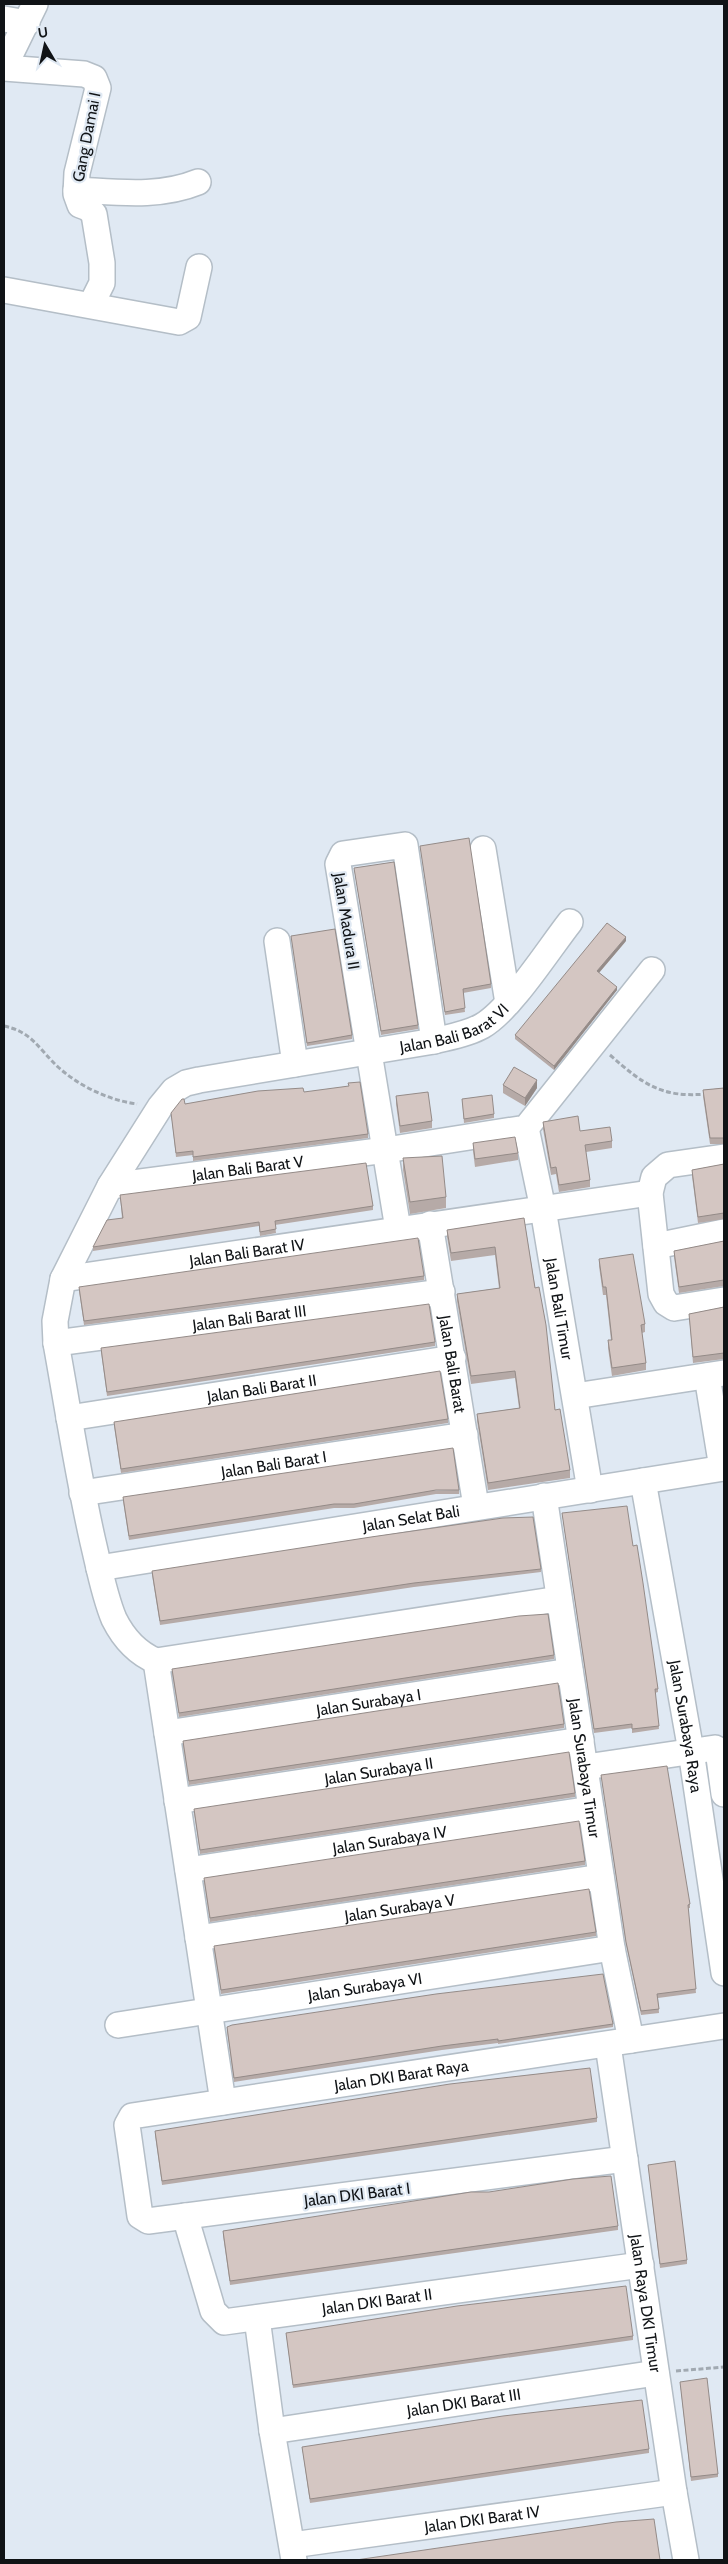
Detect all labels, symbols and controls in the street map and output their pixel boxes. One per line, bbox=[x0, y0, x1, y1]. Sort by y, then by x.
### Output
north arrow bbox=[20, 20, 70, 70]
text: U bbox=[37, 22, 49, 42]
street label: Gang Damai I bbox=[68, 91, 104, 184]
street label: Jalan Madura II bbox=[329, 870, 364, 971]
street label: Jalan Bali Barat VI bbox=[397, 1000, 513, 1057]
street label: Jalan Bali Barat V bbox=[190, 1152, 305, 1185]
street label: Jalan Bali Barat IV bbox=[187, 1235, 306, 1271]
street label: Jalan Bali Timur bbox=[541, 1256, 577, 1362]
street label: Jalan Bali Barat III bbox=[190, 1301, 307, 1335]
street label: Jalan Bali Barat bbox=[435, 1313, 470, 1415]
street label: Jalan Bali Barat II bbox=[205, 1370, 318, 1406]
street label: Jalan Bali Barat I bbox=[219, 1447, 328, 1482]
street label: Jalan Selat Bali bbox=[360, 1501, 461, 1536]
street label: Jalan Surabaya Raya bbox=[665, 1658, 706, 1794]
street label: Jalan Surabaya I bbox=[314, 1685, 422, 1720]
street label: Jalan Surabaya Timur bbox=[564, 1696, 604, 1840]
street label: Jalan Surabaya II bbox=[322, 1753, 434, 1789]
street label: Jalan Surabaya IV bbox=[330, 1822, 448, 1858]
street label: Jalan Surabaya V bbox=[342, 1890, 456, 1926]
street label: Jalan Surabaya VI bbox=[306, 1969, 424, 2005]
street label: Jalan DKI Barat Raya bbox=[332, 2056, 470, 2095]
street label: Jalan DKI Barat I bbox=[302, 2179, 411, 2211]
street label: Jalan Raya DKI Timur bbox=[626, 2232, 665, 2375]
street label: Jalan DKI Barat II bbox=[320, 2285, 433, 2319]
street label: Jalan DKI Barat III bbox=[405, 2385, 522, 2421]
street label: Jalan DKI Barat IV bbox=[422, 2502, 542, 2537]

